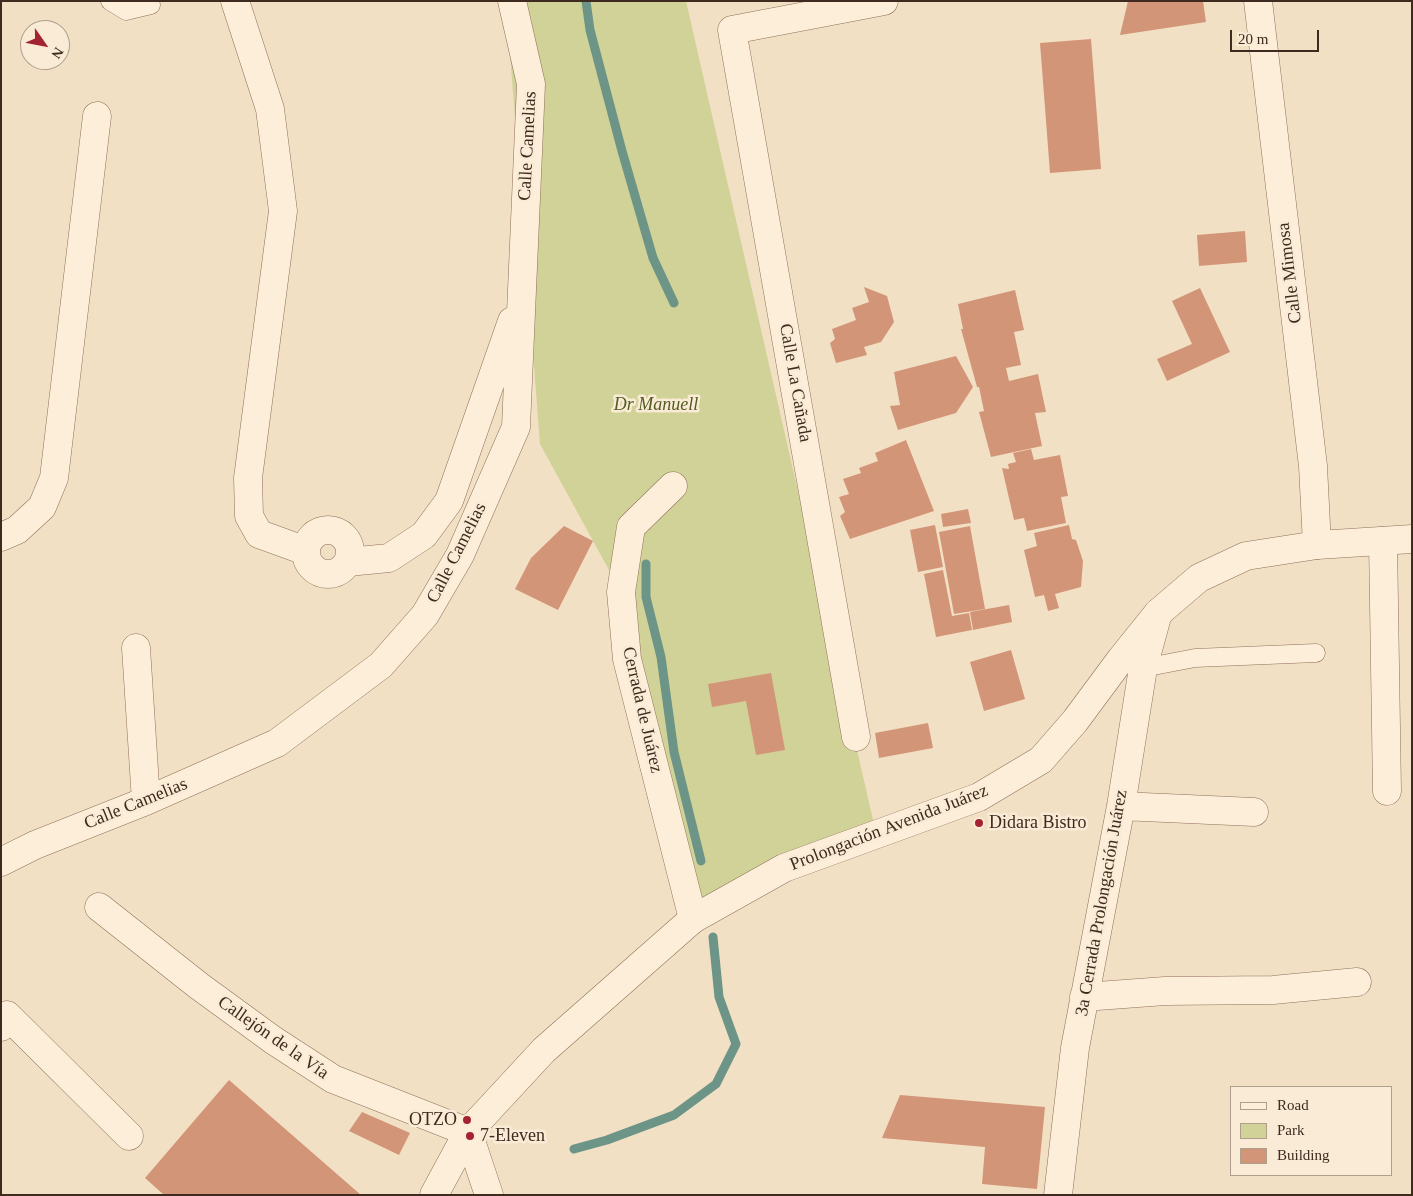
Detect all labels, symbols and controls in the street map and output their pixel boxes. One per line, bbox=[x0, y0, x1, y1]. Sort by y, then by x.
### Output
north arrow bbox=[20, 20, 70, 70]
scale bar bbox=[1233, 20, 1322, 52]
text: 20 m bbox=[1238, 31, 1268, 47]
text: N bbox=[48, 45, 66, 61]
street label: Calle Camelias bbox=[514, 91, 542, 201]
street label: Calle Mimosa bbox=[1273, 221, 1307, 325]
street label: Calle La Cañada bbox=[774, 322, 816, 444]
park label: Dr Manuell bbox=[614, 394, 698, 416]
street label: Calle Camelias bbox=[423, 499, 491, 607]
street label: Cerrada de Juárez bbox=[617, 645, 667, 775]
street label: Calle Camelias bbox=[81, 773, 191, 835]
street label: Prolongación Avenida Juárez bbox=[787, 780, 991, 876]
street label: 3a Cerrada Prolongación Juárez bbox=[1071, 788, 1133, 1018]
place label: Didara Bistro bbox=[989, 812, 1086, 834]
marker: Didara Bistro bbox=[973, 817, 985, 829]
street label: Callejón de la Vía bbox=[213, 992, 333, 1084]
legend bbox=[1230, 1086, 1393, 1176]
text: Road bbox=[1277, 1097, 1309, 1113]
place label: OTZO bbox=[409, 1109, 457, 1131]
marker: OTZO bbox=[461, 1114, 473, 1126]
text: Park bbox=[1277, 1122, 1305, 1138]
place label: 7-Eleven bbox=[480, 1125, 545, 1147]
marker: 7-Eleven bbox=[464, 1130, 476, 1142]
text: Building bbox=[1277, 1147, 1330, 1163]

